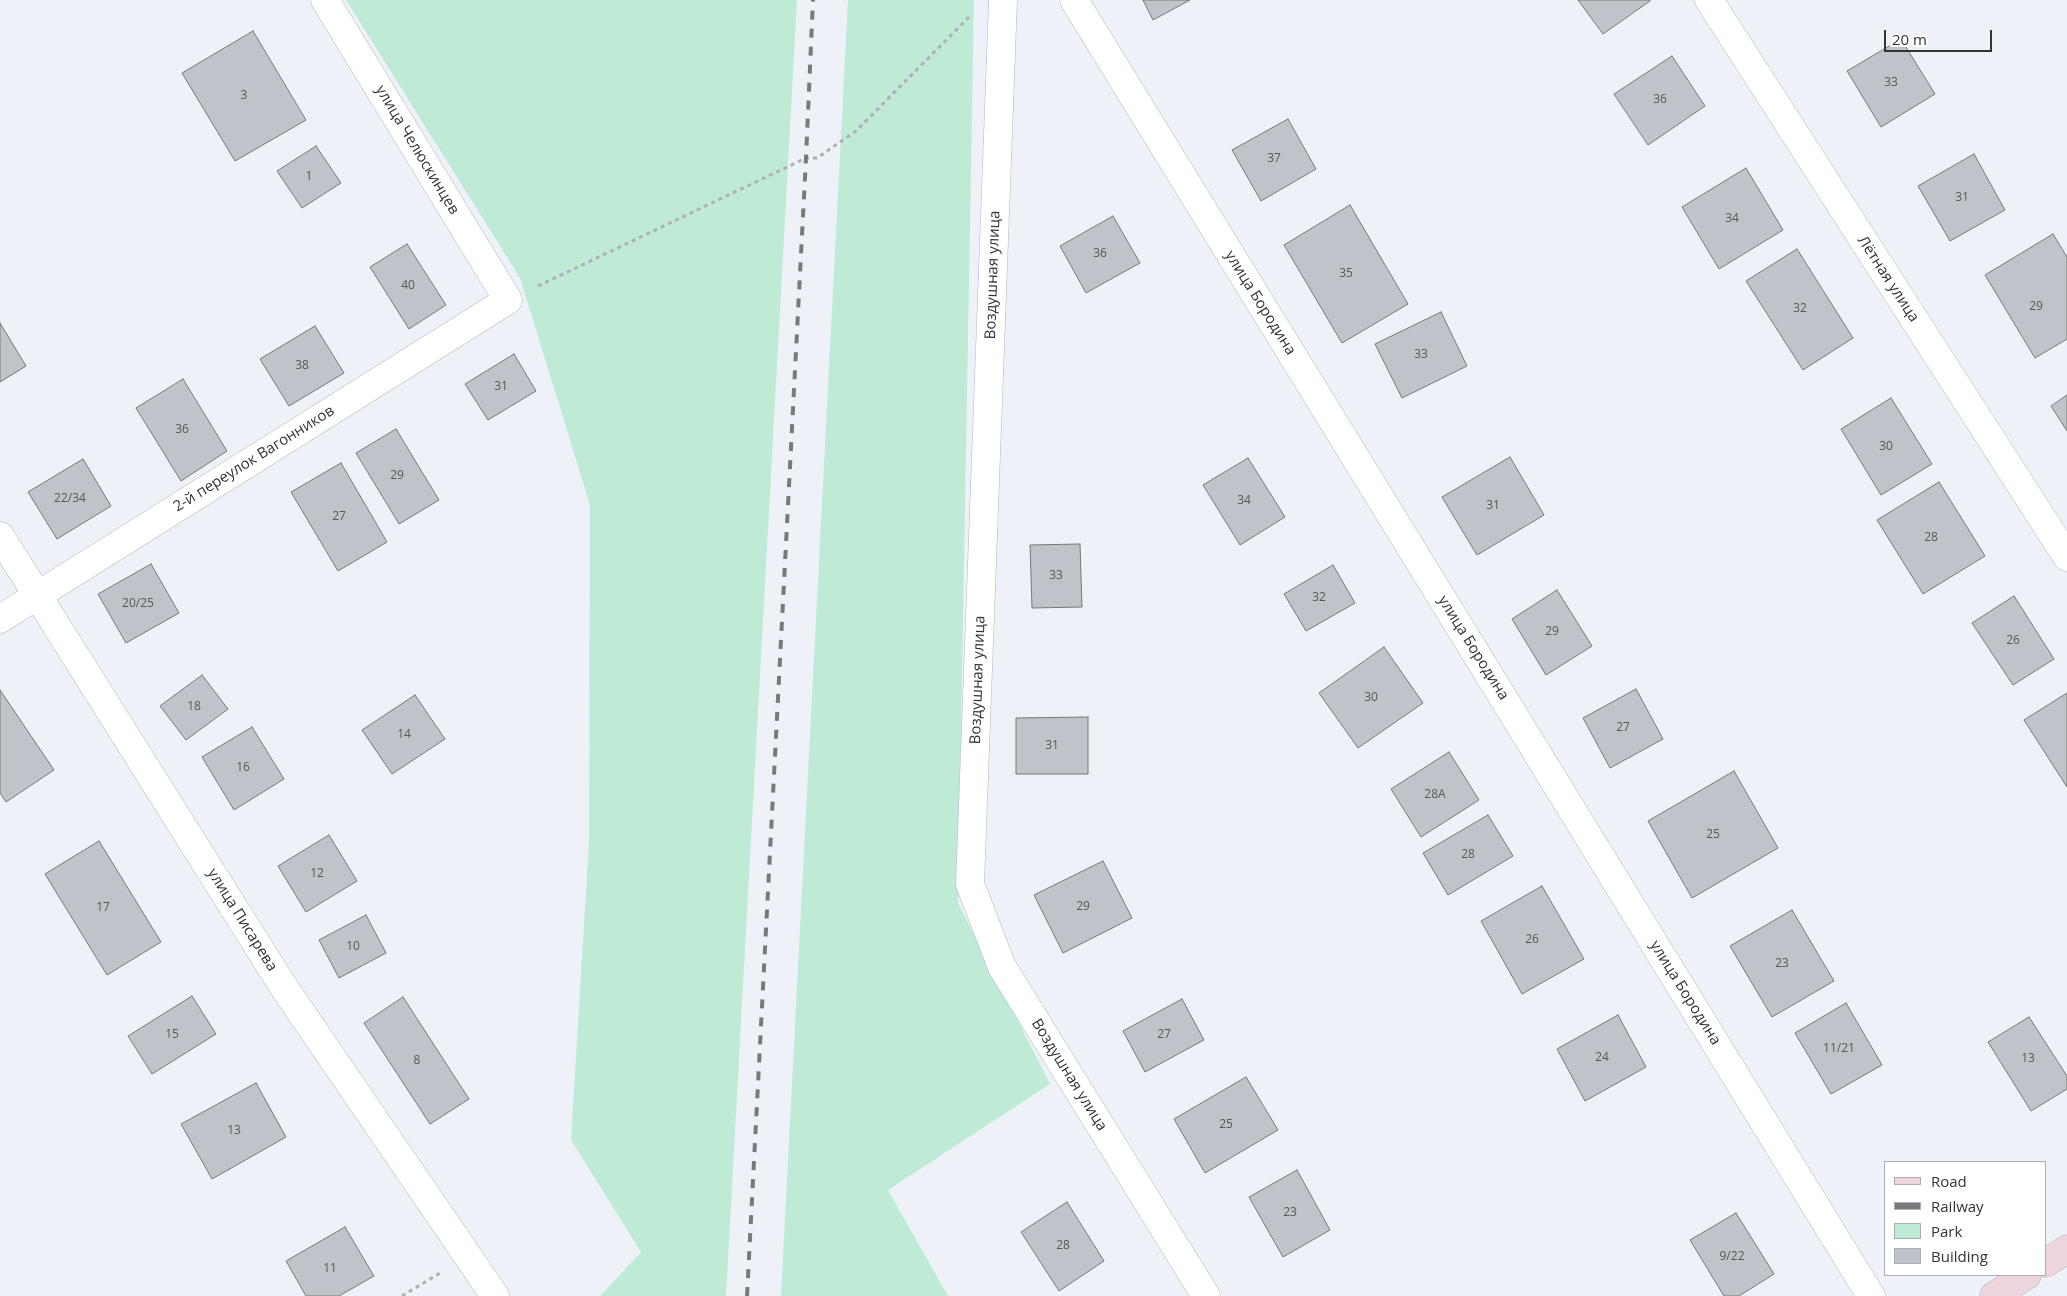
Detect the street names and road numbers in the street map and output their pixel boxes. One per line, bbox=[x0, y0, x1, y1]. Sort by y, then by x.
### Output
street label: улица Челюскинцев bbox=[371, 82, 463, 218]
street label: Воздушная улица bbox=[982, 210, 1004, 340]
street label: Лётная улица bbox=[1853, 232, 1923, 326]
street label: улица Бородина bbox=[1221, 248, 1299, 358]
street label: 2-й переулок Вагонников bbox=[170, 402, 338, 516]
street label: улица Бородина bbox=[1434, 593, 1512, 703]
street label: Воздушная улица bbox=[967, 615, 989, 745]
street label: улица Писарева bbox=[203, 865, 281, 975]
street label: улица Бородина bbox=[1646, 938, 1724, 1048]
street label: Воздушная улица bbox=[1027, 1016, 1111, 1134]

